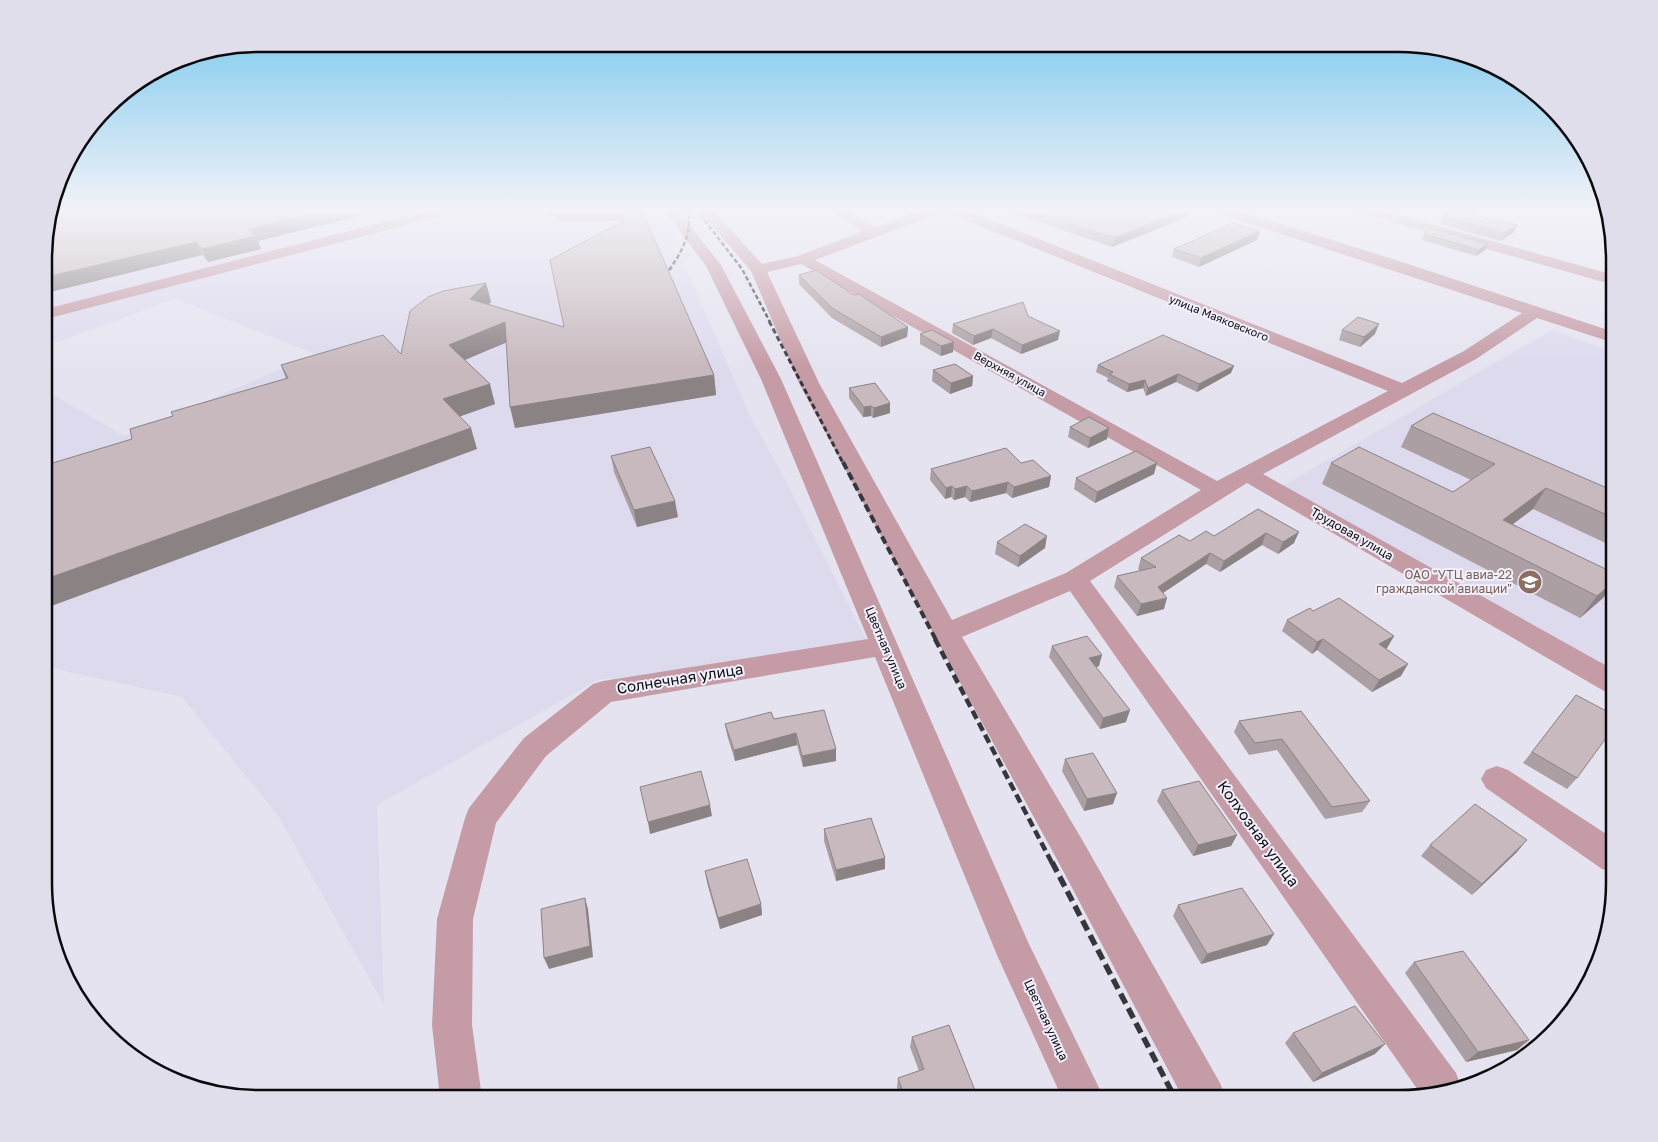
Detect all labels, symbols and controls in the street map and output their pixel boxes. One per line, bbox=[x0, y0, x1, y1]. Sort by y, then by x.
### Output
street label: улица Маяковского bbox=[1168, 292, 1271, 344]
street label: Верхняя улица bbox=[972, 348, 1049, 399]
street label: Трудовая улица bbox=[1308, 504, 1396, 563]
place label: ОАО "УТЦ авиа-22 гражданской авиации" bbox=[1376, 567, 1512, 596]
school or university icon: ОАО "УТЦ авиа-22 гражданской авиации" bbox=[1517, 569, 1543, 595]
street label: Цветная улица bbox=[862, 604, 911, 691]
street label: Солнечная улица bbox=[615, 659, 744, 697]
street label: Колхозная улица bbox=[1214, 777, 1303, 890]
street label: Цветная улица bbox=[1021, 977, 1072, 1063]

